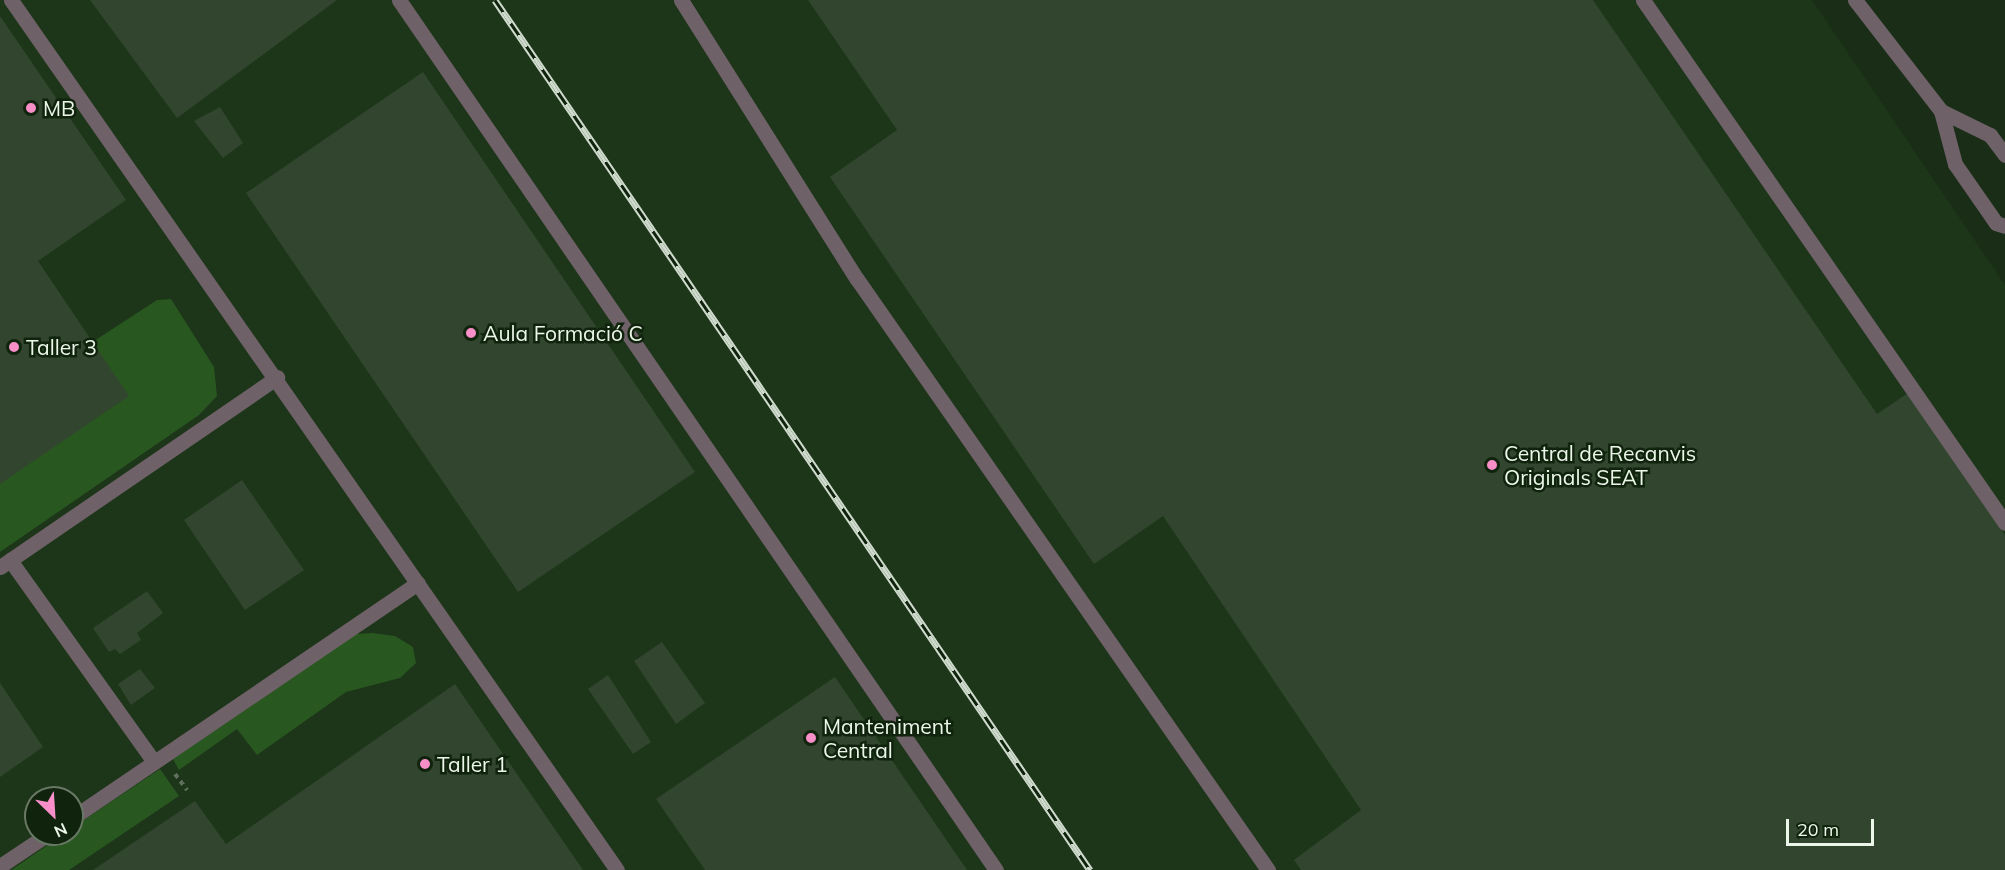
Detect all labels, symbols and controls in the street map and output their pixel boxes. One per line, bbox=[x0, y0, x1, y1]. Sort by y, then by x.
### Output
place label: MB bbox=[43, 95, 75, 121]
marker: MB bbox=[24, 101, 38, 115]
place label: Aula Formació C bbox=[483, 320, 643, 346]
marker: Aula Formació C bbox=[464, 326, 478, 340]
place label: Taller 3 bbox=[26, 334, 97, 360]
marker: Taller 3 bbox=[7, 340, 21, 354]
place label: Central de Recanvis Originals SEAT bbox=[1504, 440, 1696, 490]
marker: Central de Recanvis Originals SEAT bbox=[1485, 458, 1499, 472]
place label: Manteniment Central bbox=[823, 713, 951, 763]
marker: Manteniment Central bbox=[804, 731, 818, 745]
place label: Taller 1 bbox=[437, 751, 508, 777]
marker: Taller 1 bbox=[418, 757, 432, 771]
north arrow bbox=[24, 786, 84, 846]
scale bar bbox=[1789, 807, 1878, 845]
text: 20 m bbox=[1797, 818, 1839, 841]
text: N bbox=[51, 819, 70, 842]

